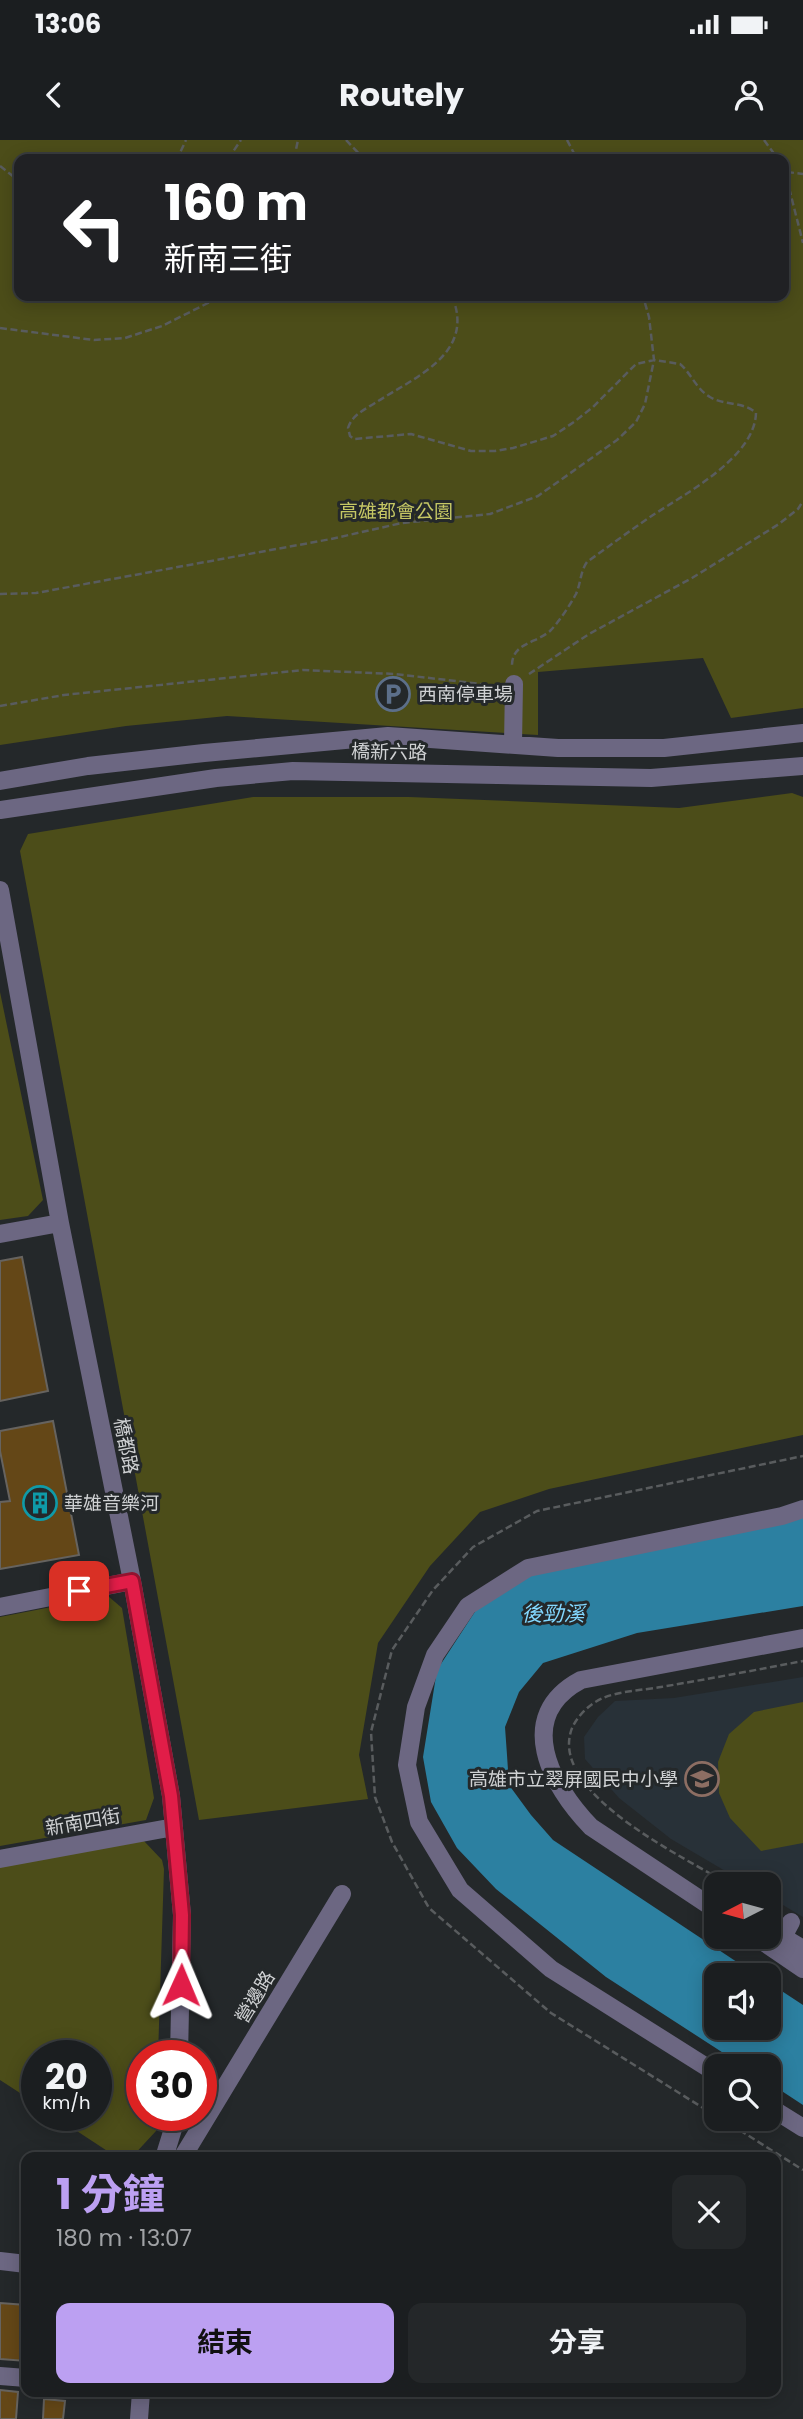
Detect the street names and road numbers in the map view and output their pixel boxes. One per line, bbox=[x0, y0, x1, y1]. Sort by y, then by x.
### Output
street label: 橋新六路 bbox=[351, 738, 427, 766]
street label: 橋都路 bbox=[107, 1415, 145, 1477]
street label: 新南四街 bbox=[43, 1802, 123, 1842]
street label: 營邊路 bbox=[229, 1966, 281, 2028]

